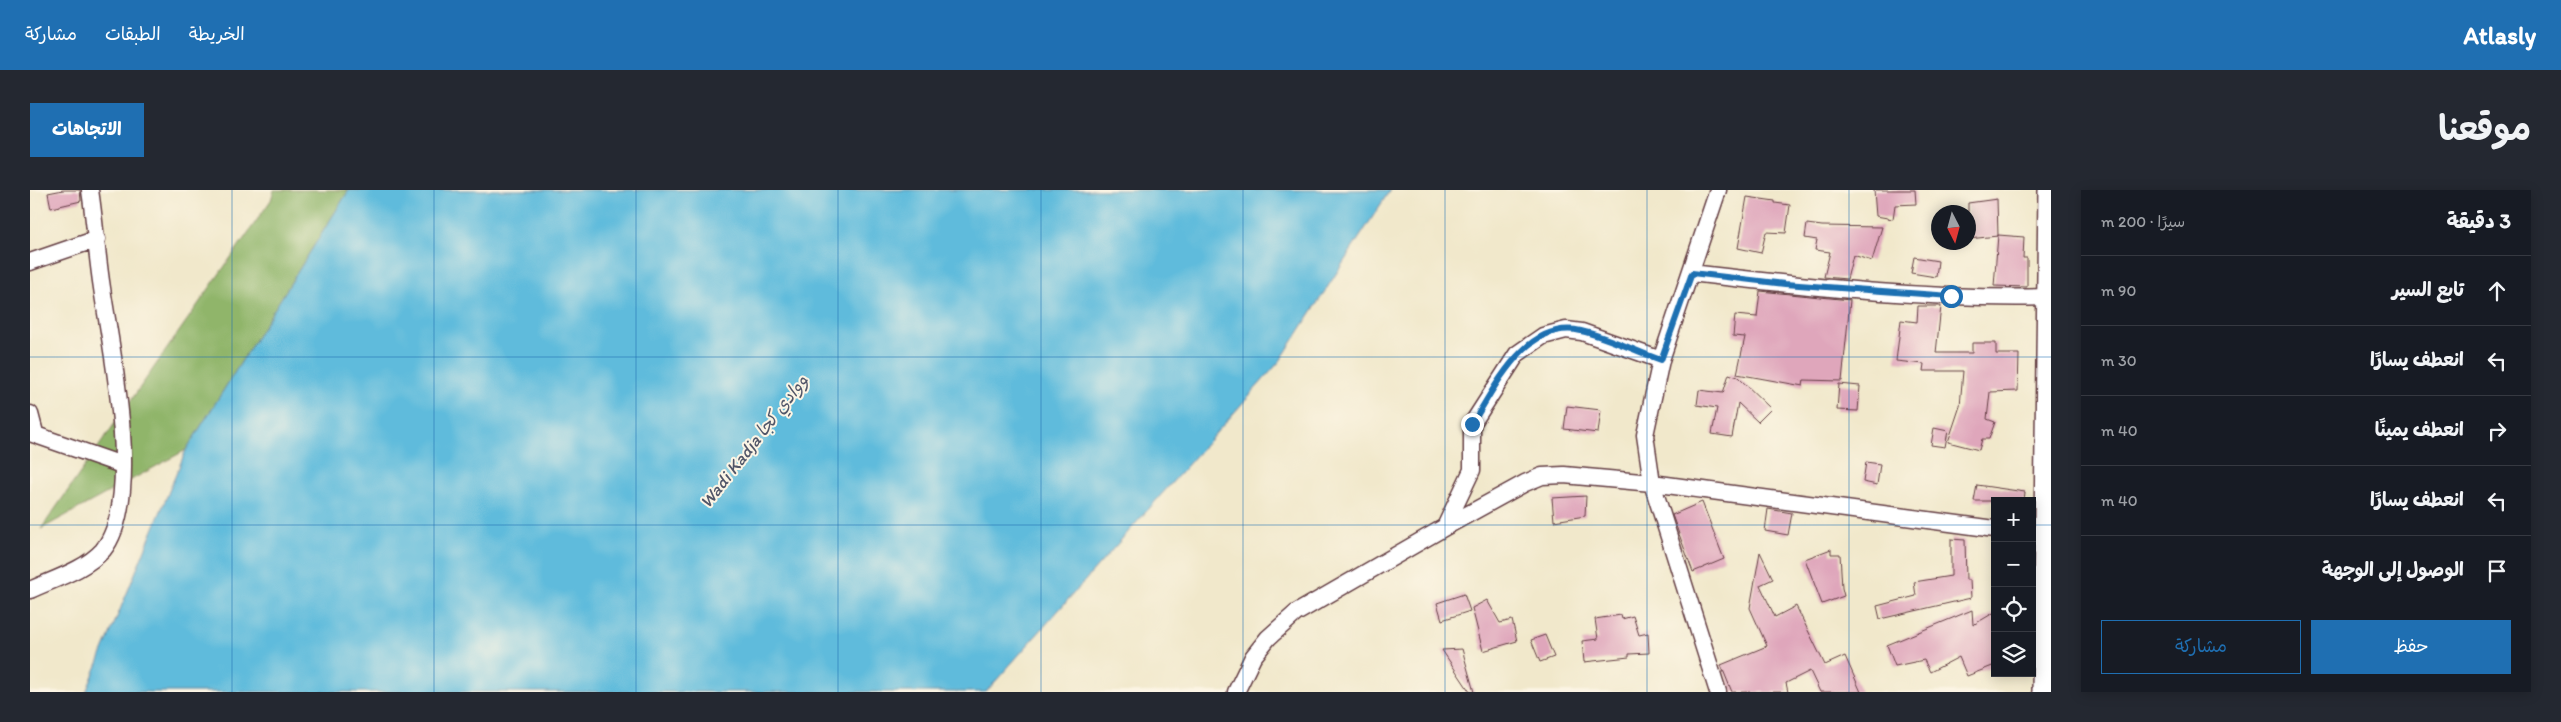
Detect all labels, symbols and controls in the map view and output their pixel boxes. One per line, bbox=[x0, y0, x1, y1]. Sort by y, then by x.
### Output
text: Atlasly bbox=[2463, 21, 2536, 50]
text: مشاركة bbox=[25, 23, 77, 45]
text: الطبقات bbox=[105, 23, 161, 45]
text: الخريطة bbox=[189, 23, 245, 45]
button: الاتجاهات bbox=[30, 103, 144, 157]
text: موقعنا bbox=[2438, 107, 2531, 149]
north arrow bbox=[1931, 205, 1976, 250]
text: 3 دقيقة bbox=[2446, 208, 2511, 233]
text: سيرًا · 200 m bbox=[2101, 212, 2185, 231]
icon: ahead bbox=[2483, 277, 2511, 305]
text: تابع السير bbox=[2392, 278, 2464, 301]
text: 90 m bbox=[2101, 281, 2136, 300]
route start bbox=[1940, 285, 1963, 308]
icon: left bbox=[2483, 347, 2511, 375]
text: انعطف يسارًا bbox=[2370, 348, 2464, 371]
text: 30 m bbox=[2101, 351, 2137, 370]
water label: Wadi Kadja ووادي كجا bbox=[695, 370, 815, 514]
route end bbox=[1461, 413, 1484, 436]
icon: right bbox=[2483, 417, 2511, 445]
text: انعطف يمينًا bbox=[2375, 418, 2464, 441]
text: 40 m bbox=[2101, 421, 2138, 440]
icon: left bbox=[2483, 487, 2511, 515]
text: انعطف يسارًا bbox=[2370, 488, 2464, 511]
text: 40 m bbox=[2101, 491, 2138, 510]
map controls bbox=[1991, 497, 2036, 677]
button: + bbox=[1991, 497, 2036, 542]
button: − bbox=[1991, 542, 2036, 587]
icon: arrive bbox=[2483, 557, 2511, 585]
text: الوصول إلى الوجهة bbox=[2322, 558, 2464, 581]
button: locate bbox=[1991, 587, 2036, 632]
button: مشاركة bbox=[2101, 620, 2301, 674]
button: حفظ bbox=[2311, 620, 2511, 674]
button: layers bbox=[1991, 632, 2036, 677]

